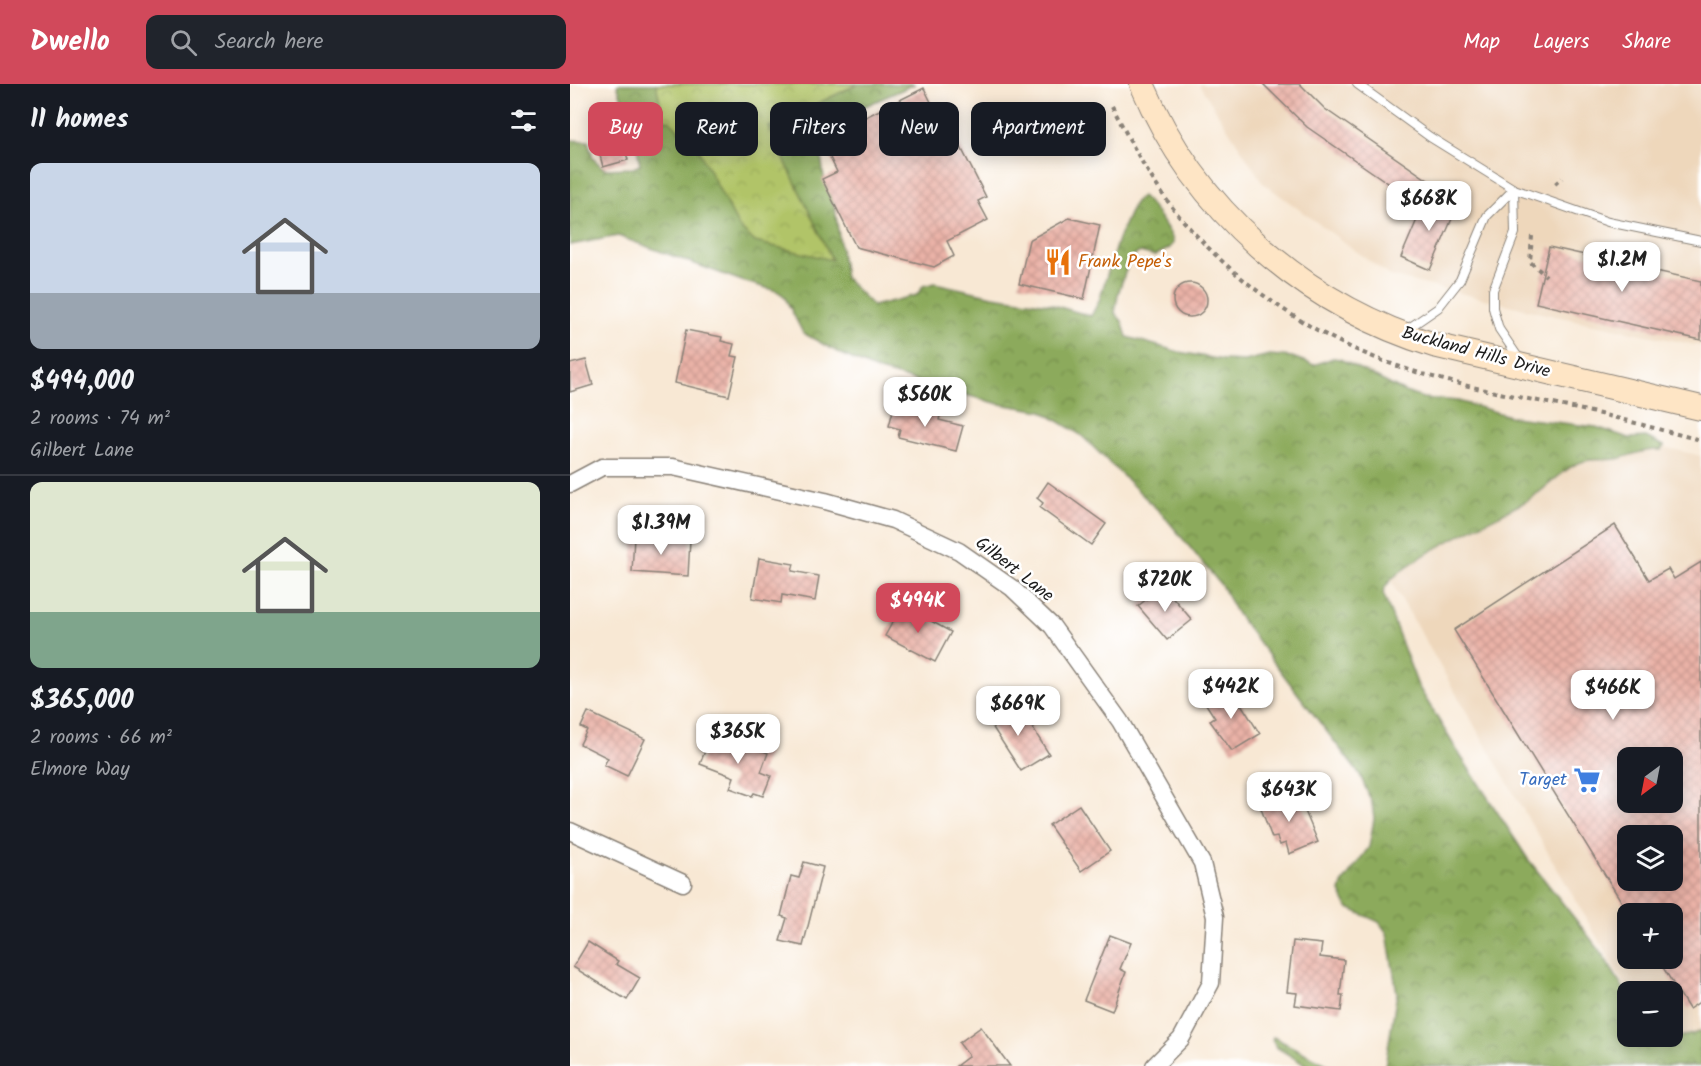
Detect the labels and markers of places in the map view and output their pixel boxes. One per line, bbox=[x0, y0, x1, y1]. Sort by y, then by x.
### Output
pin: $668K bbox=[1387, 181, 1471, 232]
pin: $1.2M bbox=[1580, 242, 1664, 293]
restaurant icon: Frank Pepe's bbox=[1043, 247, 1073, 277]
place label: Frank Pepe's bbox=[1078, 248, 1172, 277]
pin: $560K bbox=[883, 377, 967, 428]
pin: $1.39M bbox=[612, 505, 710, 556]
pin: $720K bbox=[1123, 562, 1207, 613]
pin: $494K bbox=[876, 583, 960, 634]
pin: $442K bbox=[1189, 669, 1273, 720]
pin: $466K bbox=[1571, 670, 1655, 721]
pin: $669K bbox=[976, 686, 1060, 737]
pin: $365K bbox=[696, 714, 780, 765]
supermarket icon: Target bbox=[1572, 765, 1602, 795]
place label: Target bbox=[1519, 766, 1568, 795]
pin: $643K bbox=[1247, 772, 1331, 823]

